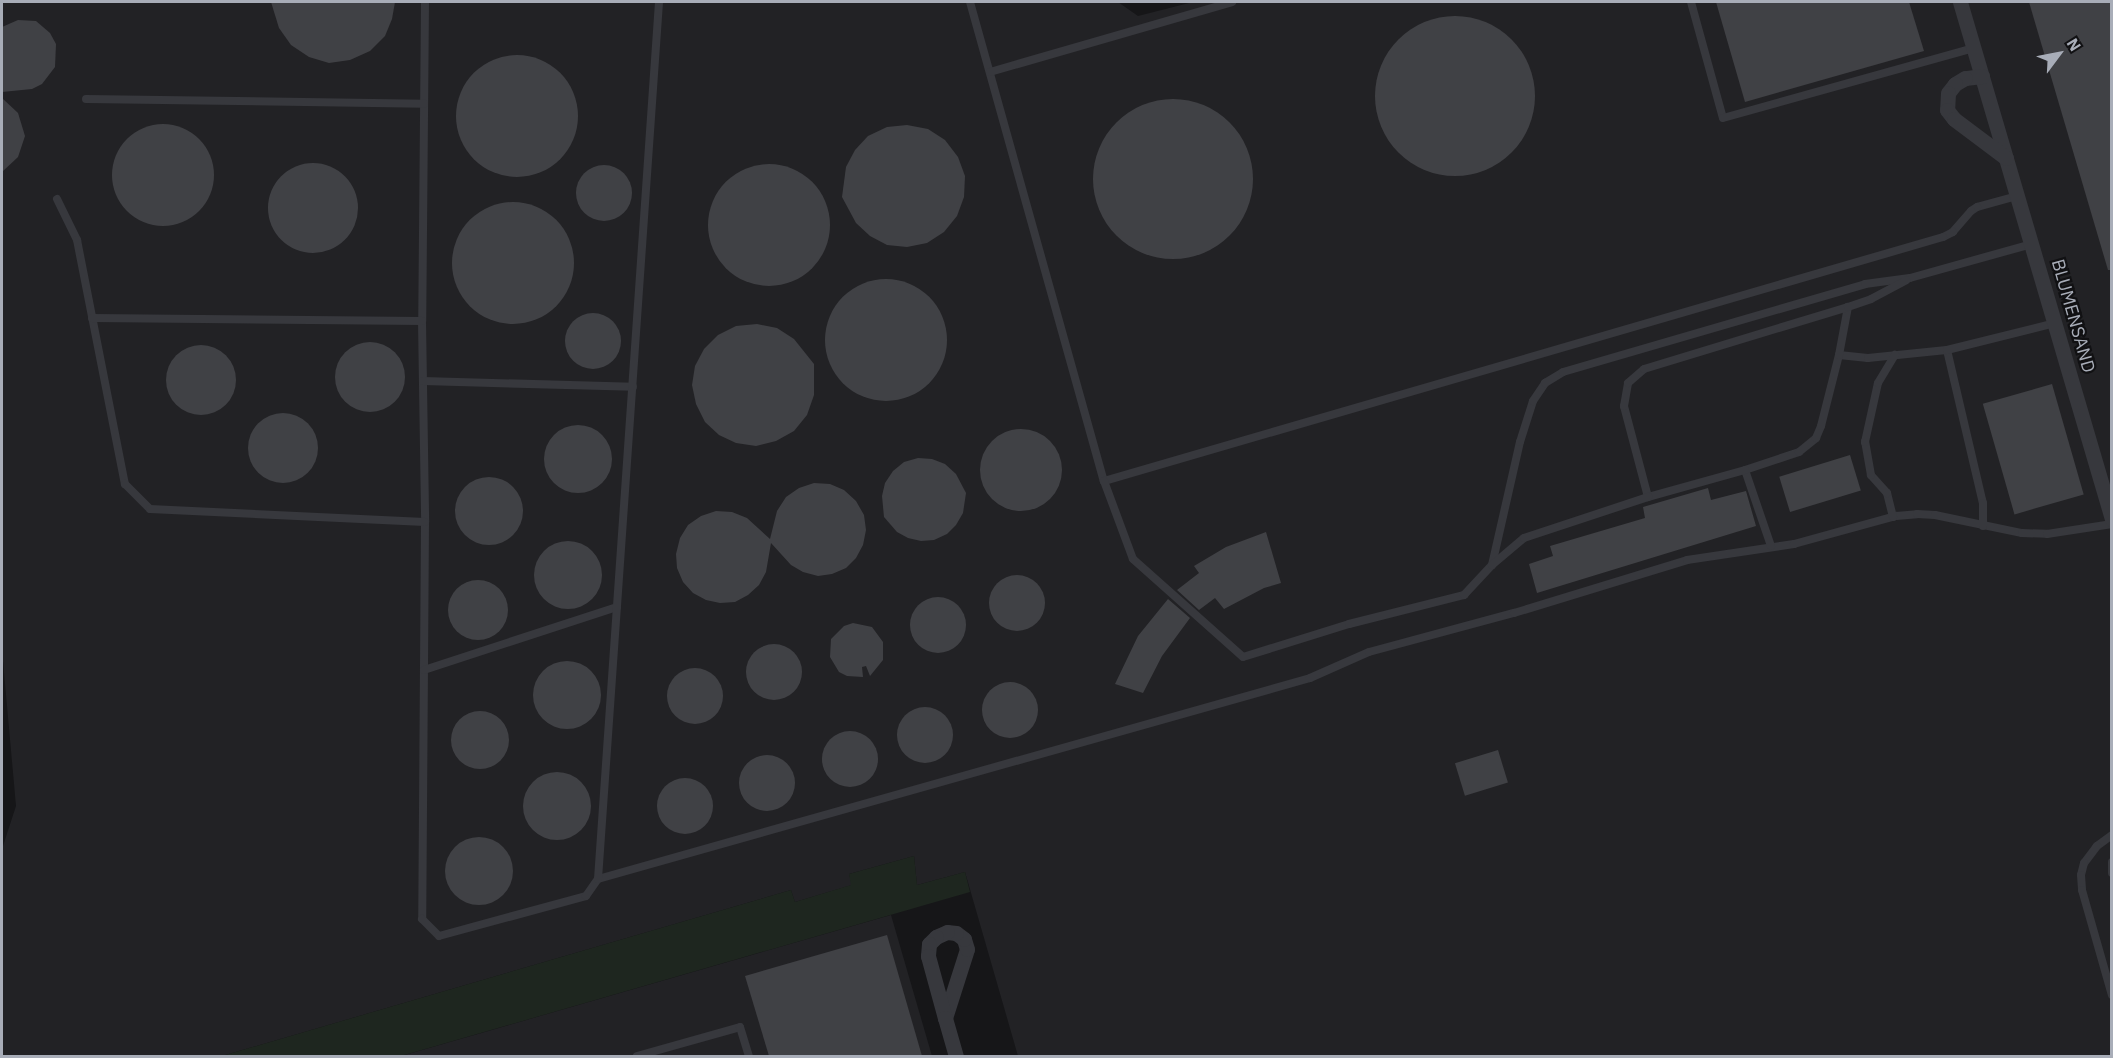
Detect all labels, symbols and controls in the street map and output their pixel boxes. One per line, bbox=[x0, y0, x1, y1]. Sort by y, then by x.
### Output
north arrow bbox=[2029, 24, 2089, 84]
text: N bbox=[2063, 34, 2086, 55]
street label: BLUMENSAND bbox=[2046, 257, 2100, 375]

